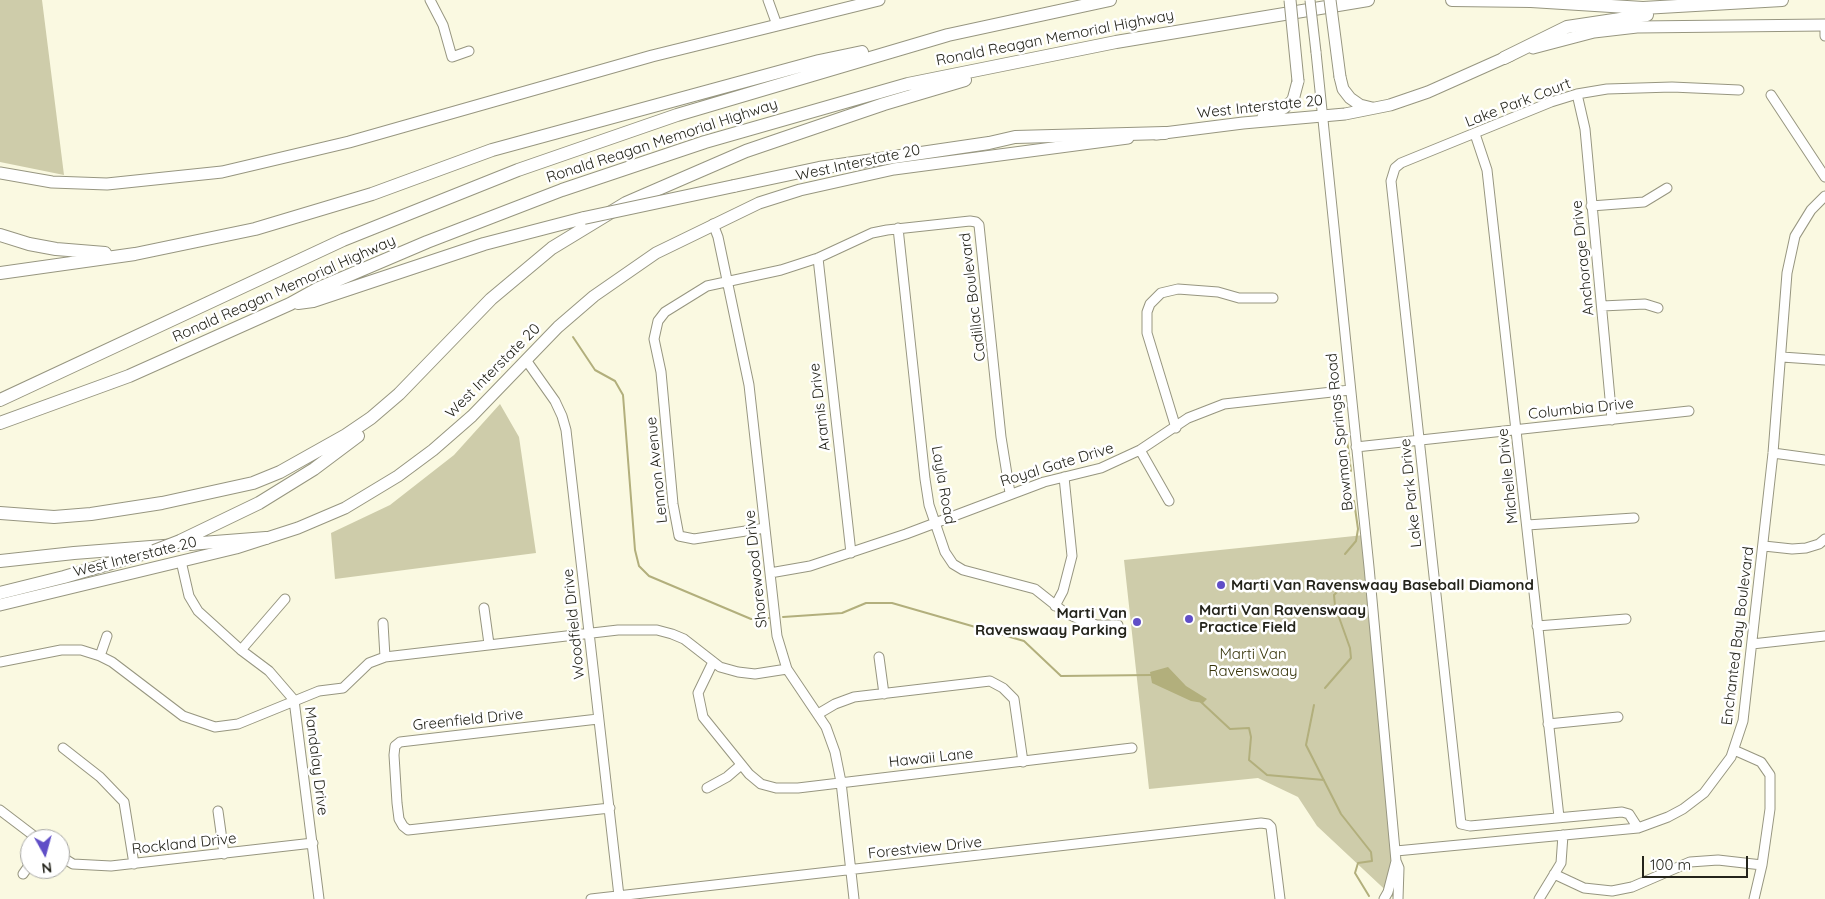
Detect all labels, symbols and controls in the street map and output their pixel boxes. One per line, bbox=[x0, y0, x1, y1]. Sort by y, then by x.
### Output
street label: Ronald Reagan Memorial Highway bbox=[934, 6, 1176, 70]
street label: Lake Park Court bbox=[1463, 75, 1573, 131]
street label: West Interstate 20 bbox=[1196, 91, 1324, 123]
street label: Ronald Reagan Memorial Highway bbox=[544, 95, 780, 187]
street label: West Interstate 20 bbox=[794, 141, 922, 185]
street label: Anchorage Drive bbox=[1568, 199, 1598, 317]
street label: Ronald Reagan Memorial Highway bbox=[170, 232, 398, 346]
street label: Cadillac Boulevard bbox=[956, 232, 990, 362]
street label: West Interstate 20 bbox=[442, 320, 544, 422]
street label: Bowman Springs Road bbox=[1323, 352, 1357, 512]
street label: Aramis Drive bbox=[806, 362, 834, 452]
street label: Columbia Drive bbox=[1527, 395, 1635, 423]
street label: Lennon Avenue bbox=[642, 416, 672, 524]
street label: Michelle Drive bbox=[1494, 427, 1522, 525]
street label: Lake Park Drive bbox=[1396, 438, 1426, 548]
street label: Royal Gate Drive bbox=[998, 439, 1116, 491]
street label: Layla Road bbox=[927, 444, 959, 526]
street label: Shorewood Drive bbox=[741, 509, 771, 629]
street label: West Interstate 20 bbox=[71, 533, 199, 581]
street label: Enchanted Bay Boulevard bbox=[1718, 546, 1758, 726]
street label: Woodfield Drive bbox=[559, 568, 589, 680]
place label: Marti Van Ravenswaay Baseball Diamond bbox=[1231, 576, 1534, 594]
marker: Marti Van Ravenswaay Baseball Diamond bbox=[1215, 579, 1227, 591]
place label: Marti Van Ravenswaay Practice Field bbox=[1199, 601, 1366, 636]
place label: Marti Van Ravenswaay Parking bbox=[975, 604, 1127, 639]
marker: Marti Van Ravenswaay Practice Field bbox=[1183, 613, 1195, 625]
marker: Marti Van Ravenswaay Parking bbox=[1131, 616, 1143, 628]
park label: Marti Van Ravenswaay bbox=[1208, 645, 1298, 680]
street label: Greenfield Drive bbox=[412, 705, 524, 735]
street label: Mandalay Drive bbox=[300, 706, 332, 816]
street label: Hawaii Lane bbox=[888, 745, 974, 771]
north arrow bbox=[20, 829, 70, 879]
street label: Rockland Drive bbox=[131, 830, 237, 858]
street label: Forestview Drive bbox=[867, 833, 983, 863]
scale bar bbox=[1645, 846, 1751, 878]
text: 100 m bbox=[1650, 855, 1691, 874]
text: N bbox=[41, 858, 53, 877]

